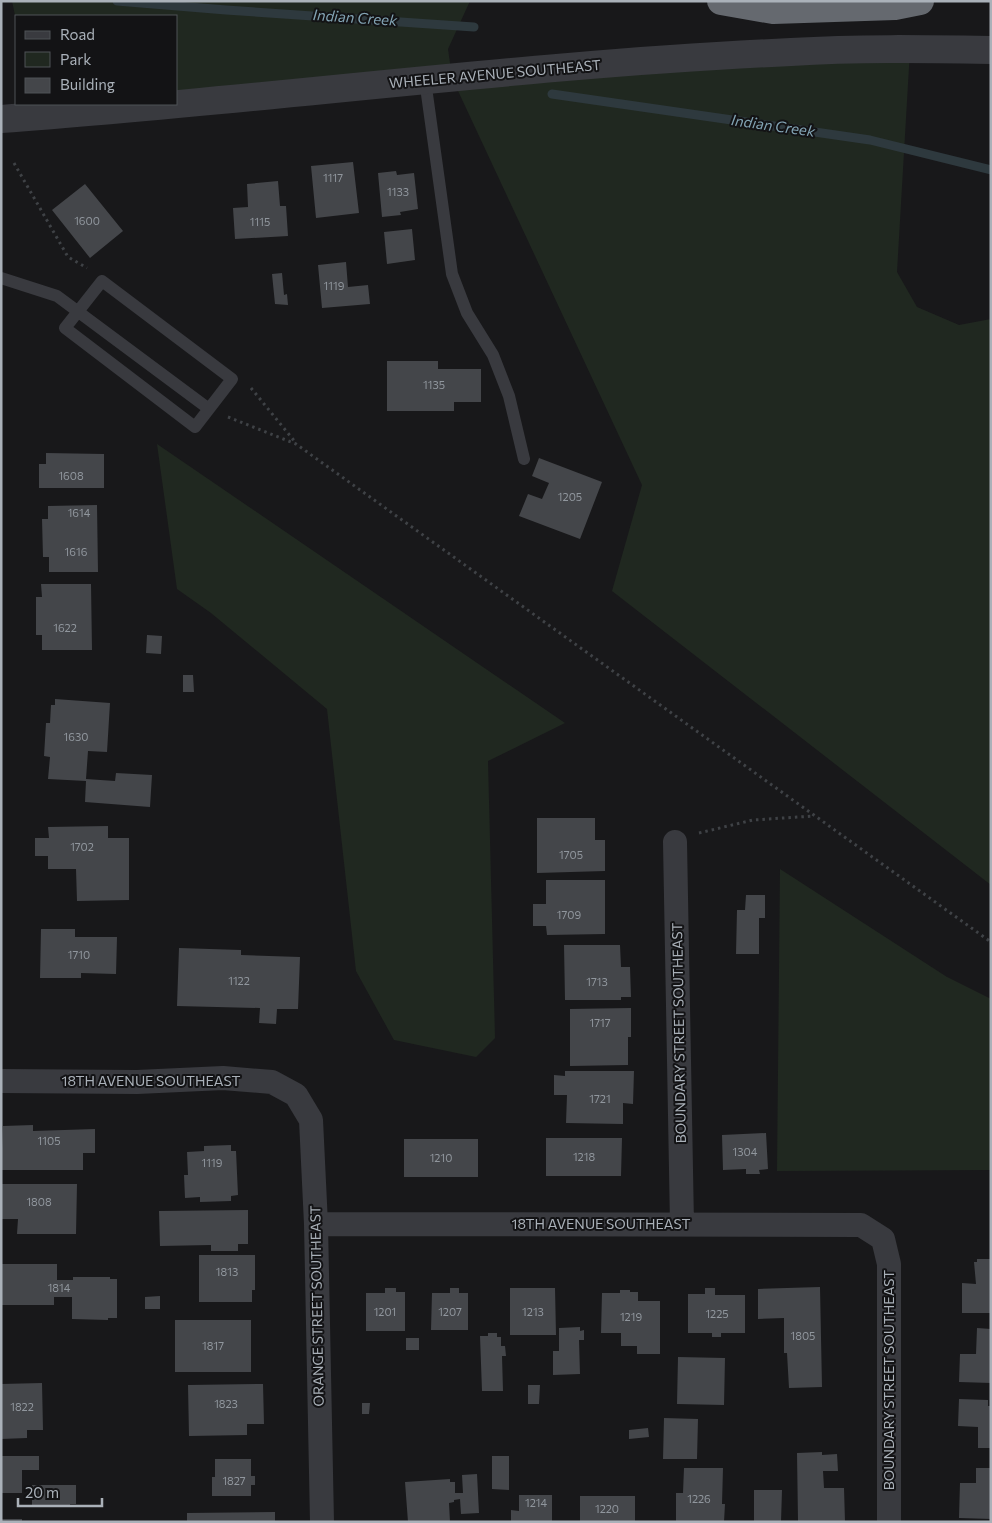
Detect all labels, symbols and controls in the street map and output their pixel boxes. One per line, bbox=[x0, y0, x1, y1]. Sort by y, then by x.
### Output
water label: Indian Creek bbox=[312, 5, 399, 29]
legend bbox=[15, 15, 178, 105]
text: Road bbox=[60, 25, 95, 43]
text: Park bbox=[60, 50, 91, 68]
street label: WHEELER AVENUE SOUTHEAST bbox=[388, 56, 602, 91]
text: Building bbox=[60, 75, 115, 93]
water label: Indian Creek bbox=[730, 110, 817, 140]
house number: 1117 bbox=[323, 171, 343, 184]
house number: 1133 bbox=[387, 185, 409, 198]
house number: 1600 bbox=[74, 214, 100, 227]
house number: 1115 bbox=[250, 215, 270, 228]
house number: 1119 bbox=[324, 279, 345, 292]
house number: 1135 bbox=[423, 378, 445, 391]
house number: 1608 bbox=[58, 469, 84, 482]
house number: 1205 bbox=[558, 490, 582, 503]
house number: 1614 bbox=[68, 506, 91, 519]
house number: 1616 bbox=[65, 545, 88, 558]
house number: 1622 bbox=[53, 621, 77, 634]
house number: 1630 bbox=[64, 730, 88, 743]
house number: 1702 bbox=[70, 840, 94, 853]
house number: 1705 bbox=[559, 848, 583, 861]
house number: 1709 bbox=[557, 908, 581, 921]
street label: BOUNDARY STREET SOUTHEAST bbox=[668, 923, 689, 1143]
house number: 1710 bbox=[68, 948, 90, 961]
house number: 1122 bbox=[228, 974, 250, 987]
house number: 1713 bbox=[586, 975, 608, 988]
house number: 1717 bbox=[589, 1016, 611, 1029]
street label: 18TH AVENUE SOUTHEAST bbox=[62, 1072, 240, 1089]
house number: 1721 bbox=[589, 1092, 611, 1105]
house number: 1105 bbox=[38, 1134, 60, 1147]
house number: 1304 bbox=[733, 1145, 758, 1158]
house number: 1218 bbox=[573, 1150, 595, 1163]
house number: 1210 bbox=[430, 1151, 452, 1164]
house number: 1119 bbox=[202, 1156, 223, 1169]
house number: 1808 bbox=[26, 1195, 52, 1208]
street label: ORANGE STREET SOUTHEAST bbox=[306, 1205, 327, 1407]
street label: 18TH AVENUE SOUTHEAST bbox=[512, 1215, 690, 1232]
house number: 1813 bbox=[216, 1265, 238, 1278]
street label: BOUNDARY STREET SOUTHEAST bbox=[880, 1270, 897, 1490]
house number: 1814 bbox=[48, 1281, 71, 1294]
house number: 1201 bbox=[374, 1305, 396, 1318]
house number: 1207 bbox=[438, 1305, 462, 1318]
house number: 1213 bbox=[522, 1305, 544, 1318]
house number: 1225 bbox=[705, 1307, 729, 1320]
house number: 1219 bbox=[620, 1310, 642, 1323]
house number: 1805 bbox=[791, 1329, 815, 1342]
house number: 1817 bbox=[202, 1339, 224, 1352]
house number: 1823 bbox=[214, 1397, 238, 1410]
house number: 1822 bbox=[10, 1400, 34, 1413]
house number: 1827 bbox=[222, 1474, 246, 1487]
scale bar bbox=[18, 1476, 101, 1508]
text: 20 m bbox=[25, 1483, 59, 1501]
house number: 1226 bbox=[687, 1492, 711, 1505]
house number: 1214 bbox=[525, 1496, 547, 1509]
house number: 1220 bbox=[595, 1502, 619, 1515]

